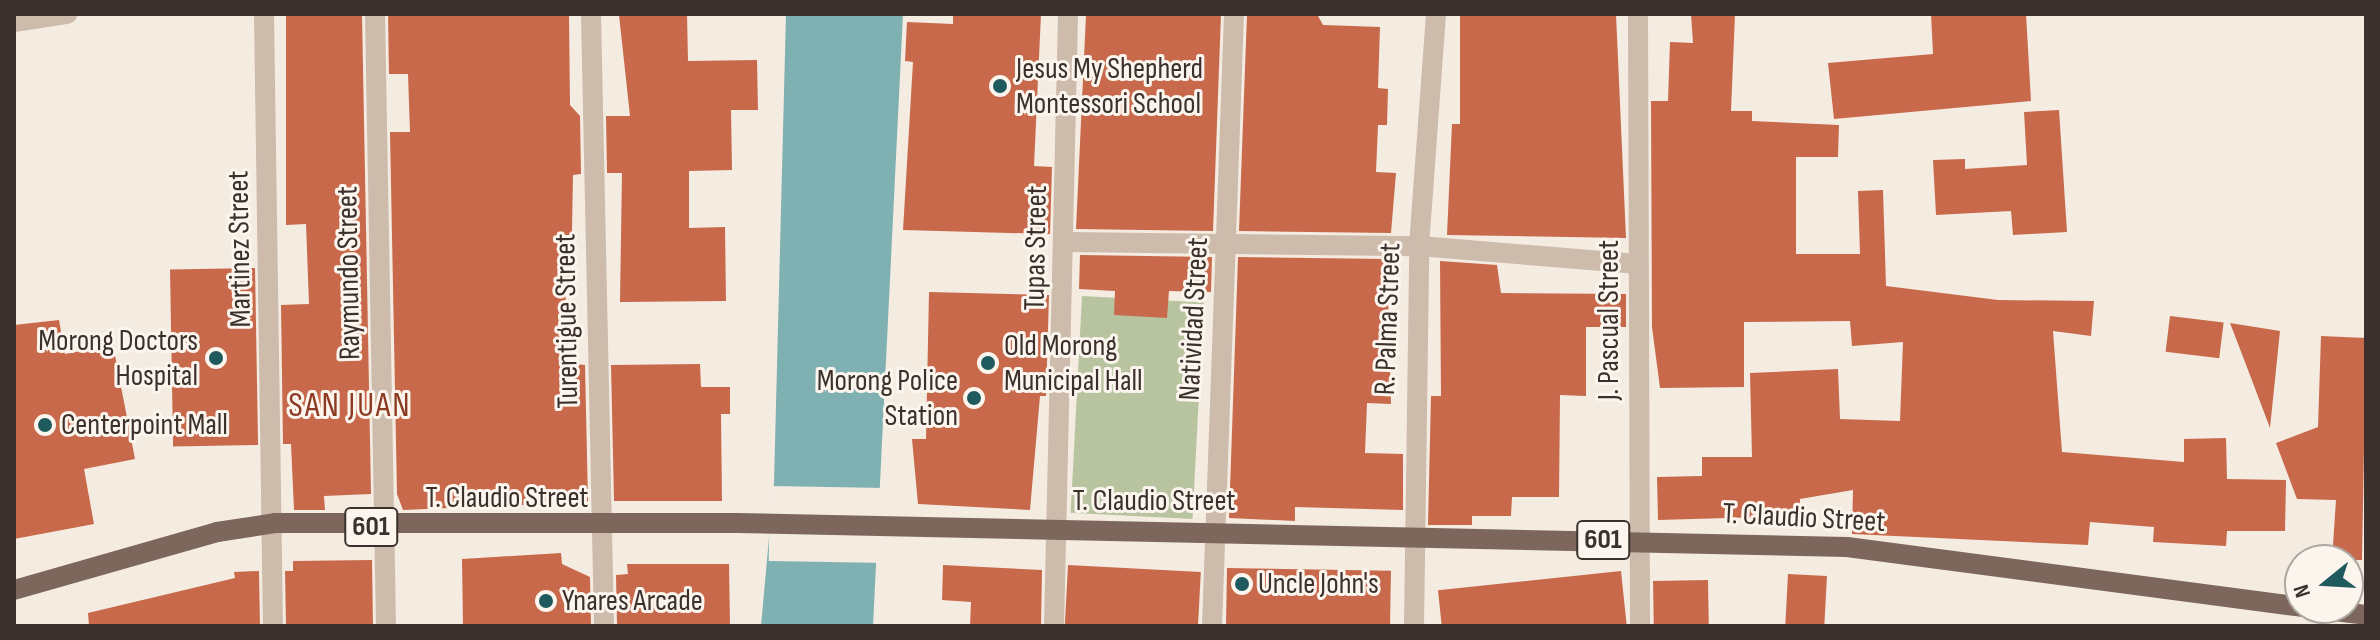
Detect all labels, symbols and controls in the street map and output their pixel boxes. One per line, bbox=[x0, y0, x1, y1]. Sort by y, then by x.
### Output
place label: Jesus My Shepherd Montessori School bbox=[1016, 51, 1203, 122]
marker: Jesus My Shepherd Montessori School bbox=[991, 77, 1009, 95]
street label: Martinez Street bbox=[221, 170, 259, 328]
street label: Tupas Street bbox=[1017, 185, 1055, 311]
street label: Raymundo Street bbox=[329, 186, 369, 360]
street label: Turentigue Street bbox=[547, 233, 587, 409]
street label: Natividad Street bbox=[1172, 236, 1216, 402]
street label: J. Pascual Street bbox=[1591, 240, 1627, 400]
street label: R. Palma Street bbox=[1367, 242, 1409, 396]
place label: Morong Doctors Hospital bbox=[38, 323, 198, 394]
place label: Old Morong Municipal Hall bbox=[1004, 328, 1143, 398]
marker: Morong Doctors Hospital bbox=[205, 347, 227, 369]
marker: Old Morong Municipal Hall bbox=[979, 354, 997, 372]
place label: Morong Police Station bbox=[817, 363, 958, 434]
district label: SAN JUAN bbox=[288, 386, 412, 426]
marker: Morong Police Station bbox=[965, 389, 983, 407]
place label: Centerpoint Mall bbox=[61, 407, 228, 443]
marker: Centerpoint Mall bbox=[36, 416, 54, 434]
street label: T. Claudio Street bbox=[425, 480, 589, 516]
street label: T. Claudio Street bbox=[1072, 483, 1236, 519]
street label: T. Claudio Street bbox=[1722, 496, 1886, 540]
road number: 601 bbox=[343, 503, 399, 551]
road number: 601 bbox=[1575, 516, 1631, 564]
north arrow bbox=[2284, 544, 2364, 624]
place label: Uncle John's bbox=[1258, 566, 1379, 602]
marker: Uncle John's bbox=[1233, 575, 1251, 593]
text: N bbox=[2288, 581, 2317, 601]
place label: Ynares Arcade bbox=[562, 583, 703, 619]
marker: Ynares Arcade bbox=[537, 592, 555, 610]

